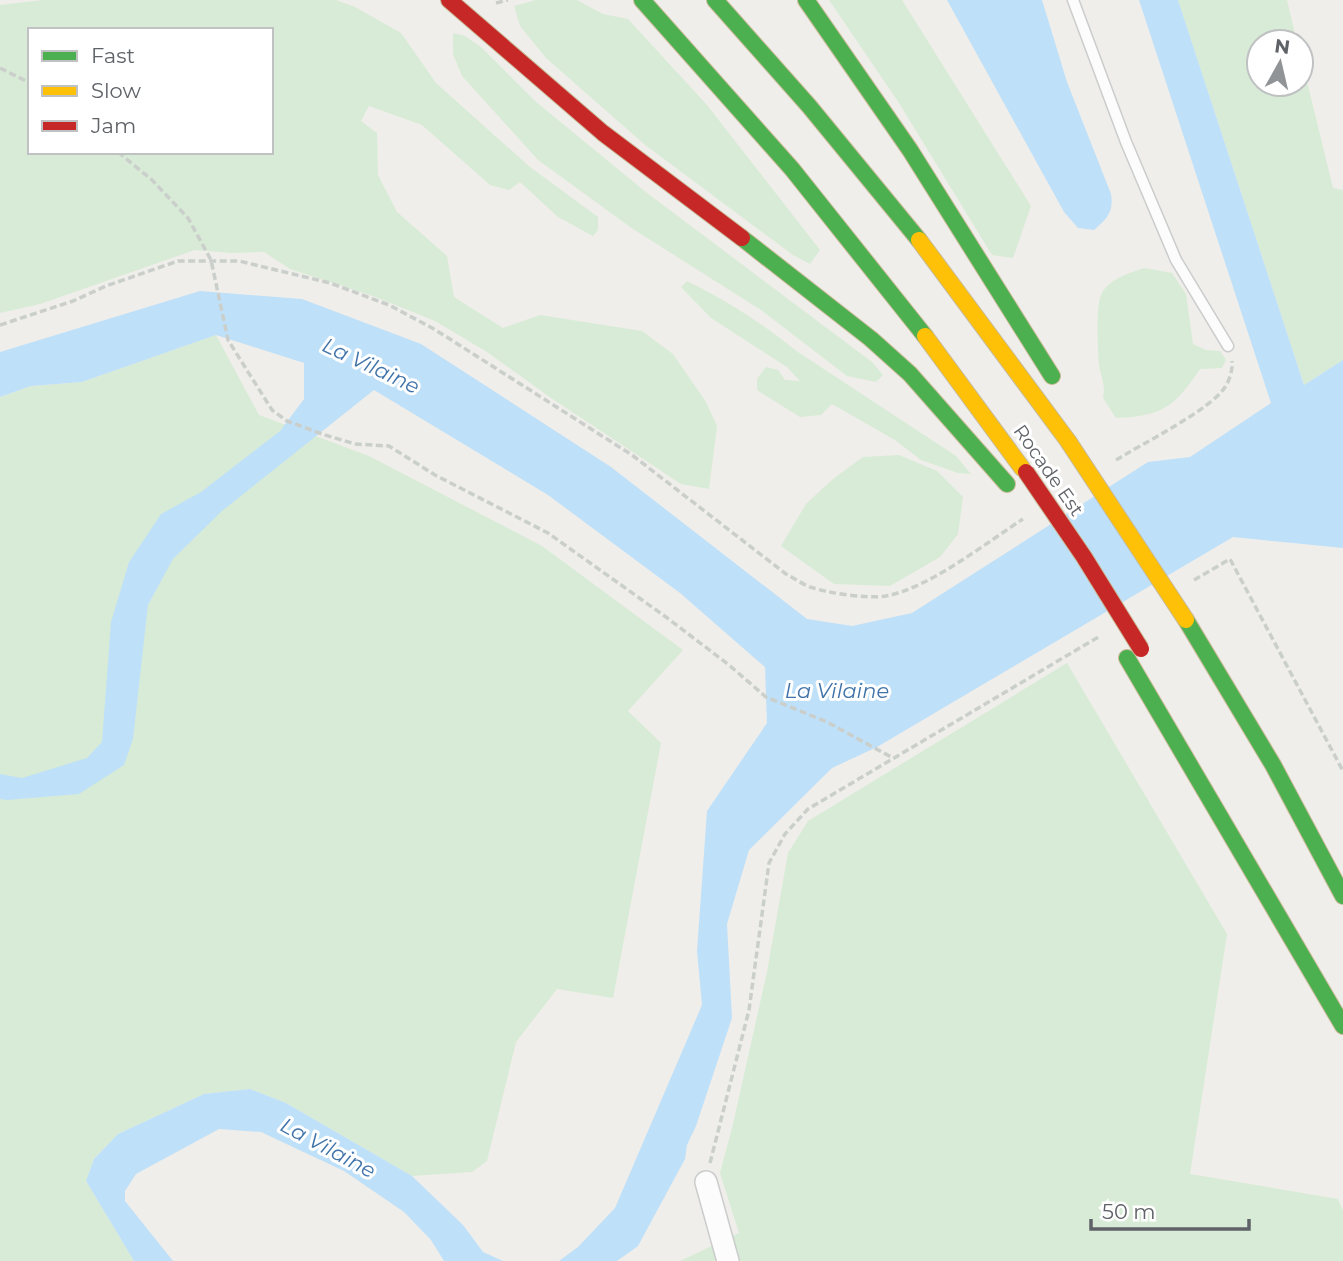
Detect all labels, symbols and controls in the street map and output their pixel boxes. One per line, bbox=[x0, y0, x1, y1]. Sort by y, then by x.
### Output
legend bbox=[28, 28, 273, 154]
north arrow bbox=[1245, 28, 1315, 98]
text: N bbox=[1273, 34, 1292, 59]
text: Fast bbox=[91, 43, 135, 68]
text: Slow bbox=[91, 78, 141, 103]
text: Jam bbox=[90, 113, 136, 138]
water label: La Vilaine bbox=[319, 332, 424, 399]
street label: Rocade Est bbox=[1009, 420, 1089, 521]
water label: La Vilaine bbox=[785, 678, 889, 703]
water label: La Vilaine bbox=[276, 1112, 380, 1183]
scale bar bbox=[1091, 1188, 1248, 1232]
text: 50 m bbox=[1102, 1199, 1156, 1224]

